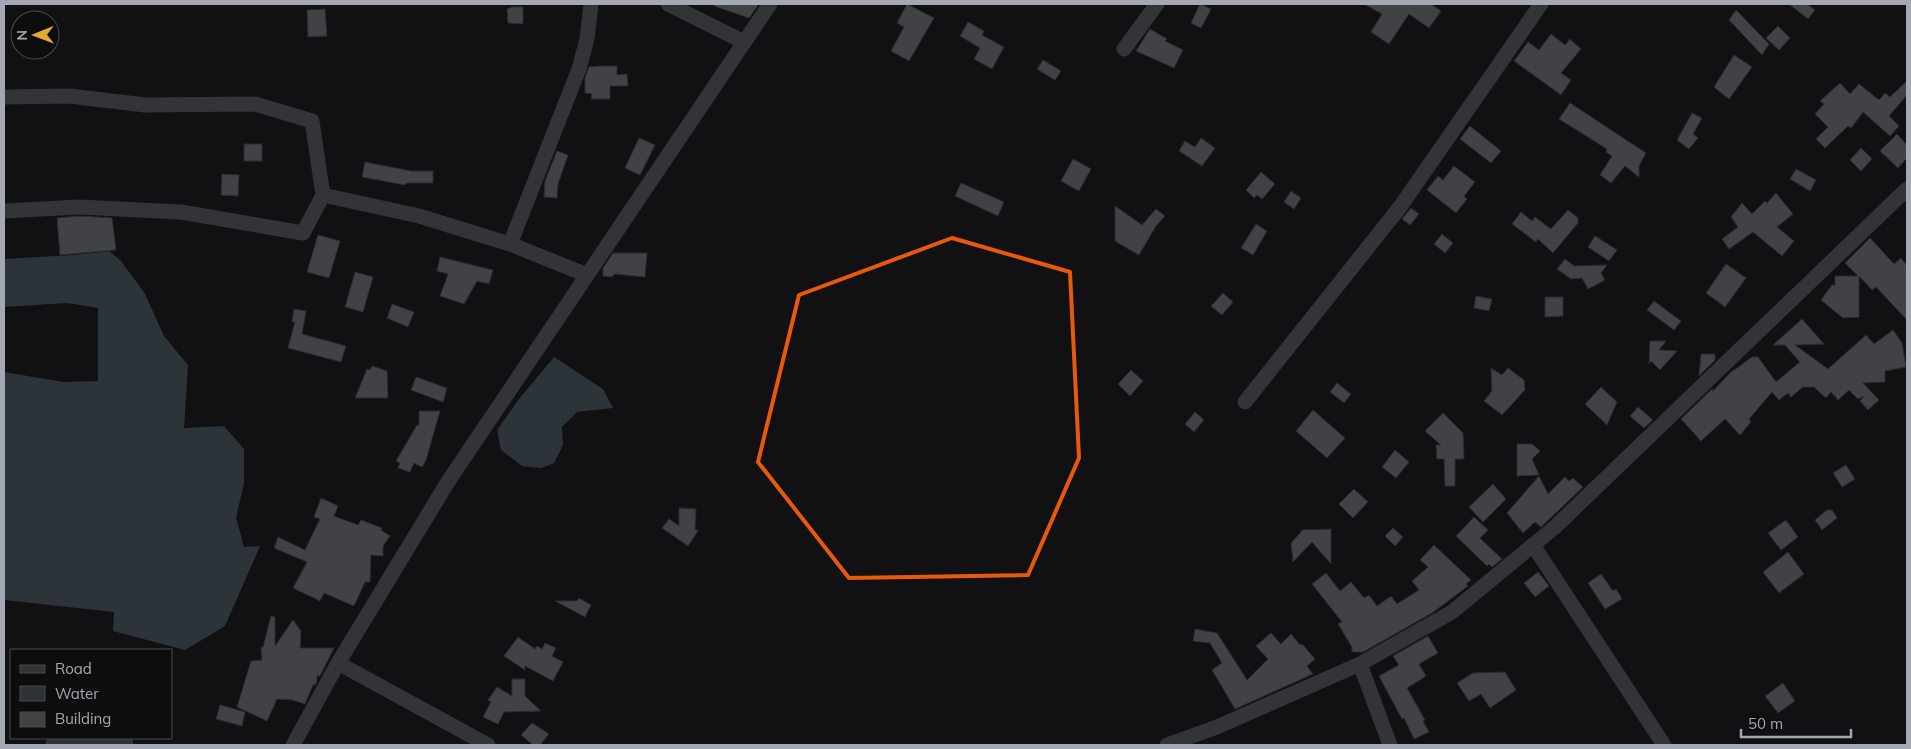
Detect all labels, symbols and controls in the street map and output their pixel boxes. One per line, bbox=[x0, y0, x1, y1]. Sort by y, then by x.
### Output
north arrow bbox=[10, 10, 60, 60]
text: N bbox=[13, 30, 31, 41]
legend bbox=[10, 649, 172, 739]
text: Road bbox=[55, 659, 92, 678]
text: Water bbox=[55, 684, 99, 703]
scale bar bbox=[1741, 706, 1851, 738]
text: Building bbox=[55, 709, 111, 728]
text: 50 m bbox=[1748, 714, 1783, 733]

